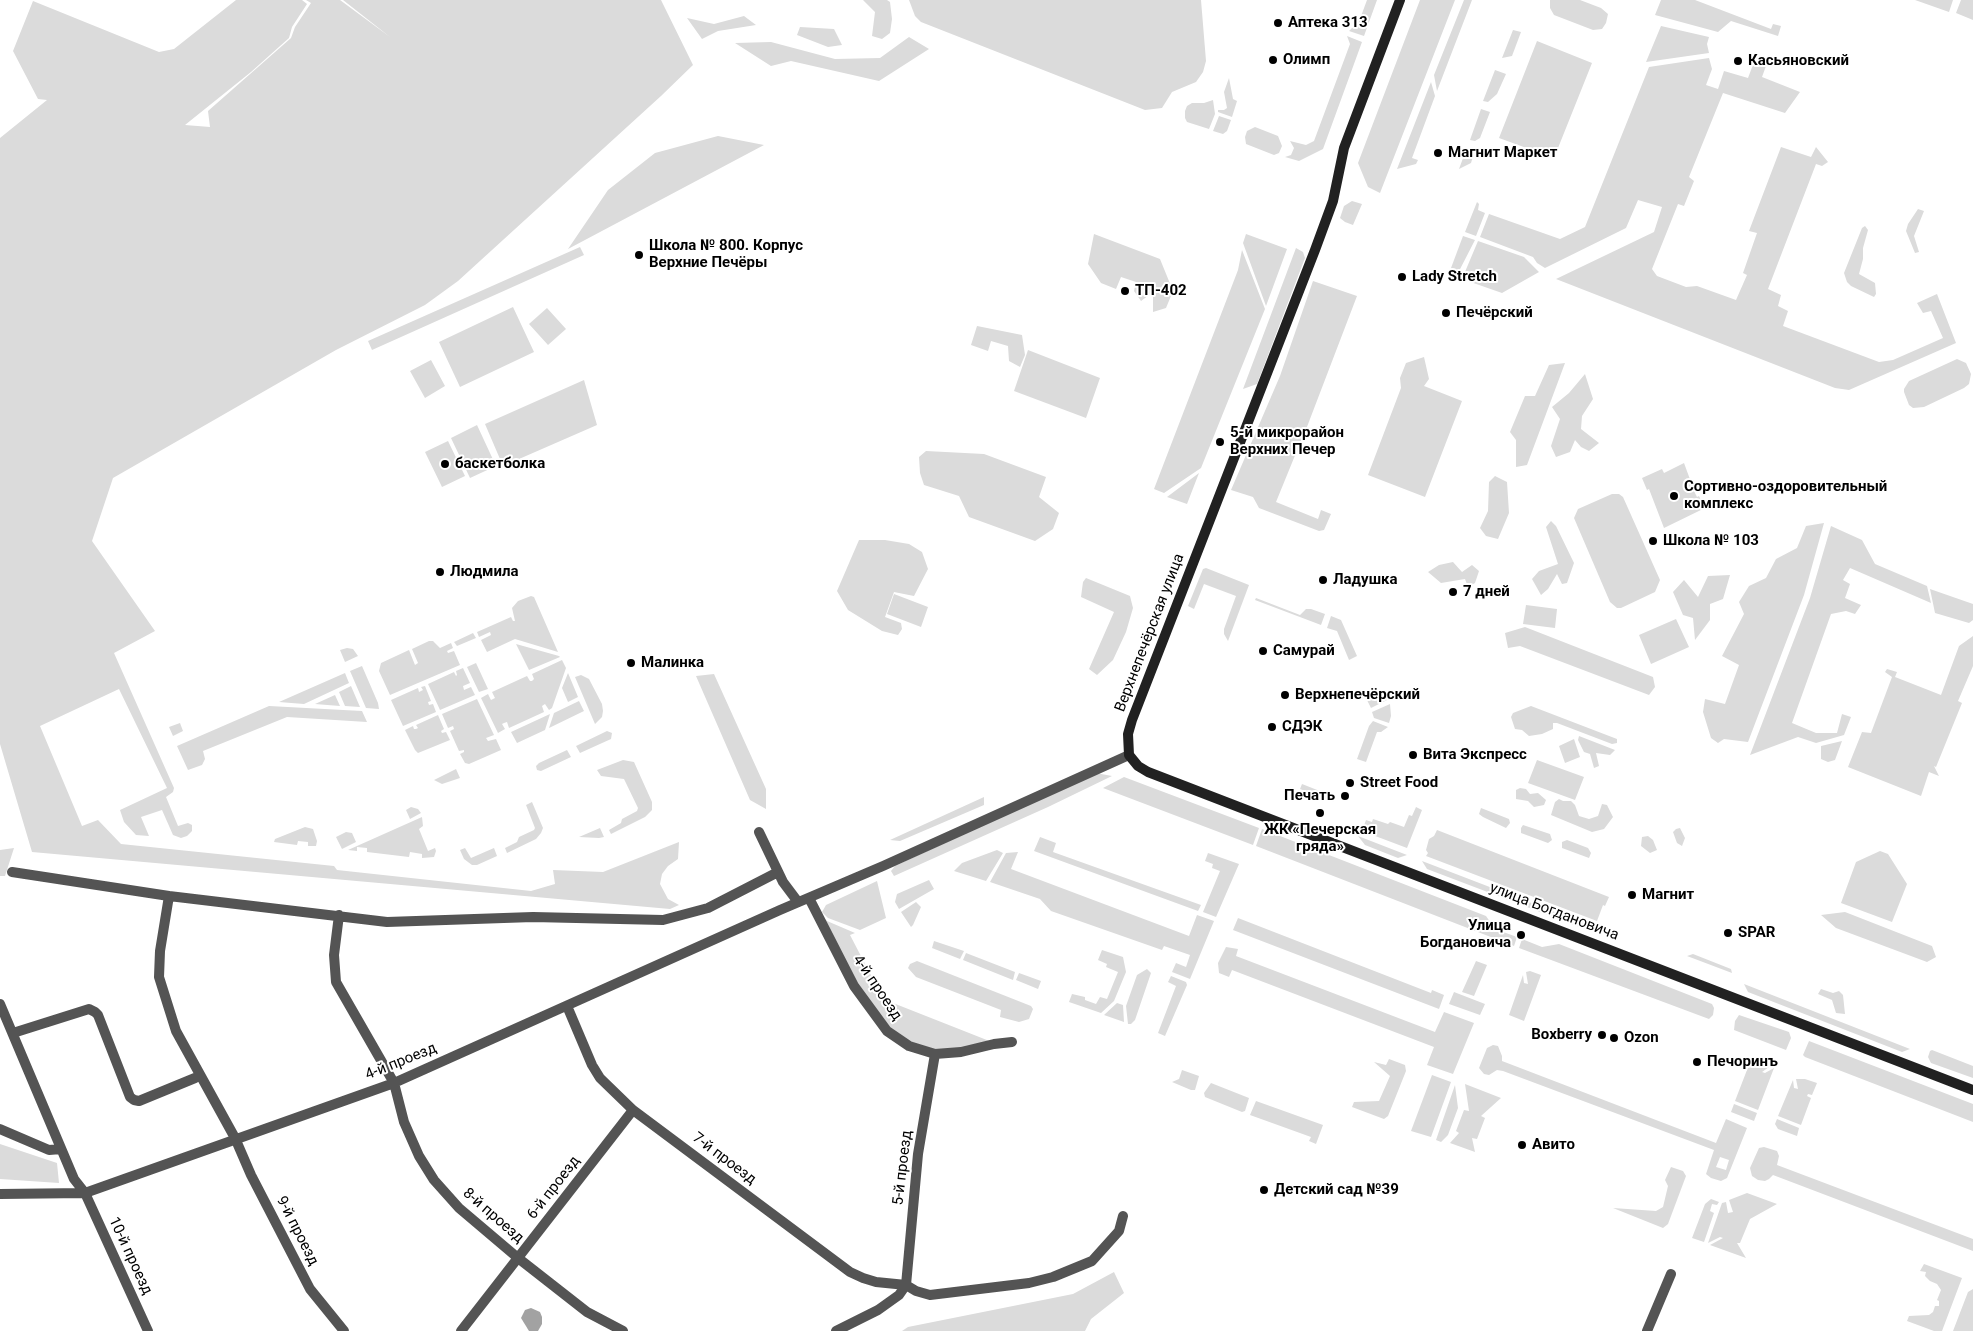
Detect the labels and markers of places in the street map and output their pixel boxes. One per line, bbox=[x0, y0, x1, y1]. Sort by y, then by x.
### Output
place label: Аптека 313 bbox=[1288, 14, 1368, 32]
marker: Аптека 313 bbox=[1272, 17, 1284, 29]
place label: Олимп bbox=[1283, 51, 1330, 69]
place label: Касьяновский bbox=[1748, 52, 1849, 70]
marker: Олимп bbox=[1267, 54, 1279, 66]
marker: Касьяновский bbox=[1732, 55, 1744, 67]
place label: Магнит Маркет bbox=[1448, 144, 1557, 162]
marker: Магнит Маркет bbox=[1432, 147, 1444, 159]
place label: Школа № 800. Корпус Верхние Печёры bbox=[649, 237, 803, 272]
marker: Школа № 800. Корпус Верхние Печёры bbox=[633, 249, 645, 261]
place label: Lady Stretch bbox=[1412, 268, 1497, 286]
marker: Lady Stretch bbox=[1396, 271, 1408, 283]
place label: ТП-402 bbox=[1135, 282, 1187, 300]
marker: ТП-402 bbox=[1119, 285, 1131, 297]
place label: Печёрский bbox=[1456, 304, 1533, 322]
marker: Печёрский bbox=[1440, 307, 1452, 319]
place label: 5-й микрорайон Верхних Печер bbox=[1230, 424, 1344, 459]
marker: 5-й микрорайон Верхних Печер bbox=[1214, 436, 1226, 448]
place label: баскетболка bbox=[455, 455, 545, 473]
marker: баскетболка bbox=[439, 458, 451, 470]
place label: Сортивно-оздоровительный комплекс bbox=[1684, 478, 1887, 513]
marker: Сортивно-оздоровительный комплекс bbox=[1668, 490, 1680, 502]
place label: Школа № 103 bbox=[1663, 532, 1759, 550]
marker: Школа № 103 bbox=[1647, 535, 1659, 547]
place label: Людмила bbox=[450, 563, 518, 581]
marker: Людмила bbox=[434, 566, 446, 578]
place label: Ладушка bbox=[1333, 571, 1398, 589]
marker: Ладушка bbox=[1317, 574, 1329, 586]
place label: 7 дней bbox=[1463, 583, 1510, 601]
marker: 7 дней bbox=[1447, 586, 1459, 598]
place label: Самурай bbox=[1273, 642, 1335, 660]
marker: Самурай bbox=[1257, 645, 1269, 657]
place label: Малинка bbox=[641, 654, 704, 672]
marker: Малинка bbox=[625, 657, 637, 669]
place label: Верхнепечёрский bbox=[1295, 686, 1420, 704]
marker: Верхнепечёрский bbox=[1279, 689, 1291, 701]
place label: СДЭК bbox=[1282, 718, 1322, 736]
marker: СДЭК bbox=[1266, 721, 1278, 733]
place label: Вита Экспресс bbox=[1423, 746, 1527, 764]
marker: Вита Экспресс bbox=[1407, 749, 1419, 761]
place label: Street Food bbox=[1360, 774, 1438, 792]
marker: Street Food bbox=[1344, 777, 1356, 789]
place label: Печать bbox=[1284, 787, 1335, 805]
marker: Печать bbox=[1339, 790, 1351, 802]
marker: ЖК «Печерская гряда» bbox=[1314, 807, 1326, 819]
place label: ЖК «Печерская гряда» bbox=[1264, 821, 1376, 856]
place label: Магнит bbox=[1642, 886, 1694, 904]
marker: Магнит bbox=[1626, 889, 1638, 901]
place label: Улица Богдановича bbox=[1420, 917, 1511, 952]
place label: SPAR bbox=[1738, 924, 1775, 942]
marker: SPAR bbox=[1722, 927, 1734, 939]
marker: Улица Богдановича bbox=[1515, 929, 1527, 941]
place label: Boxberry bbox=[1531, 1026, 1592, 1044]
marker: Boxberry bbox=[1596, 1029, 1608, 1041]
place label: Ozon bbox=[1624, 1029, 1659, 1047]
marker: Ozon bbox=[1608, 1032, 1620, 1044]
place label: Печоринъ bbox=[1707, 1053, 1778, 1071]
marker: Печоринъ bbox=[1691, 1056, 1703, 1068]
place label: Авито bbox=[1532, 1136, 1575, 1154]
marker: Авито bbox=[1516, 1139, 1528, 1151]
place label: Детский сад №39 bbox=[1274, 1181, 1399, 1199]
marker: Детский сад №39 bbox=[1258, 1184, 1270, 1196]

